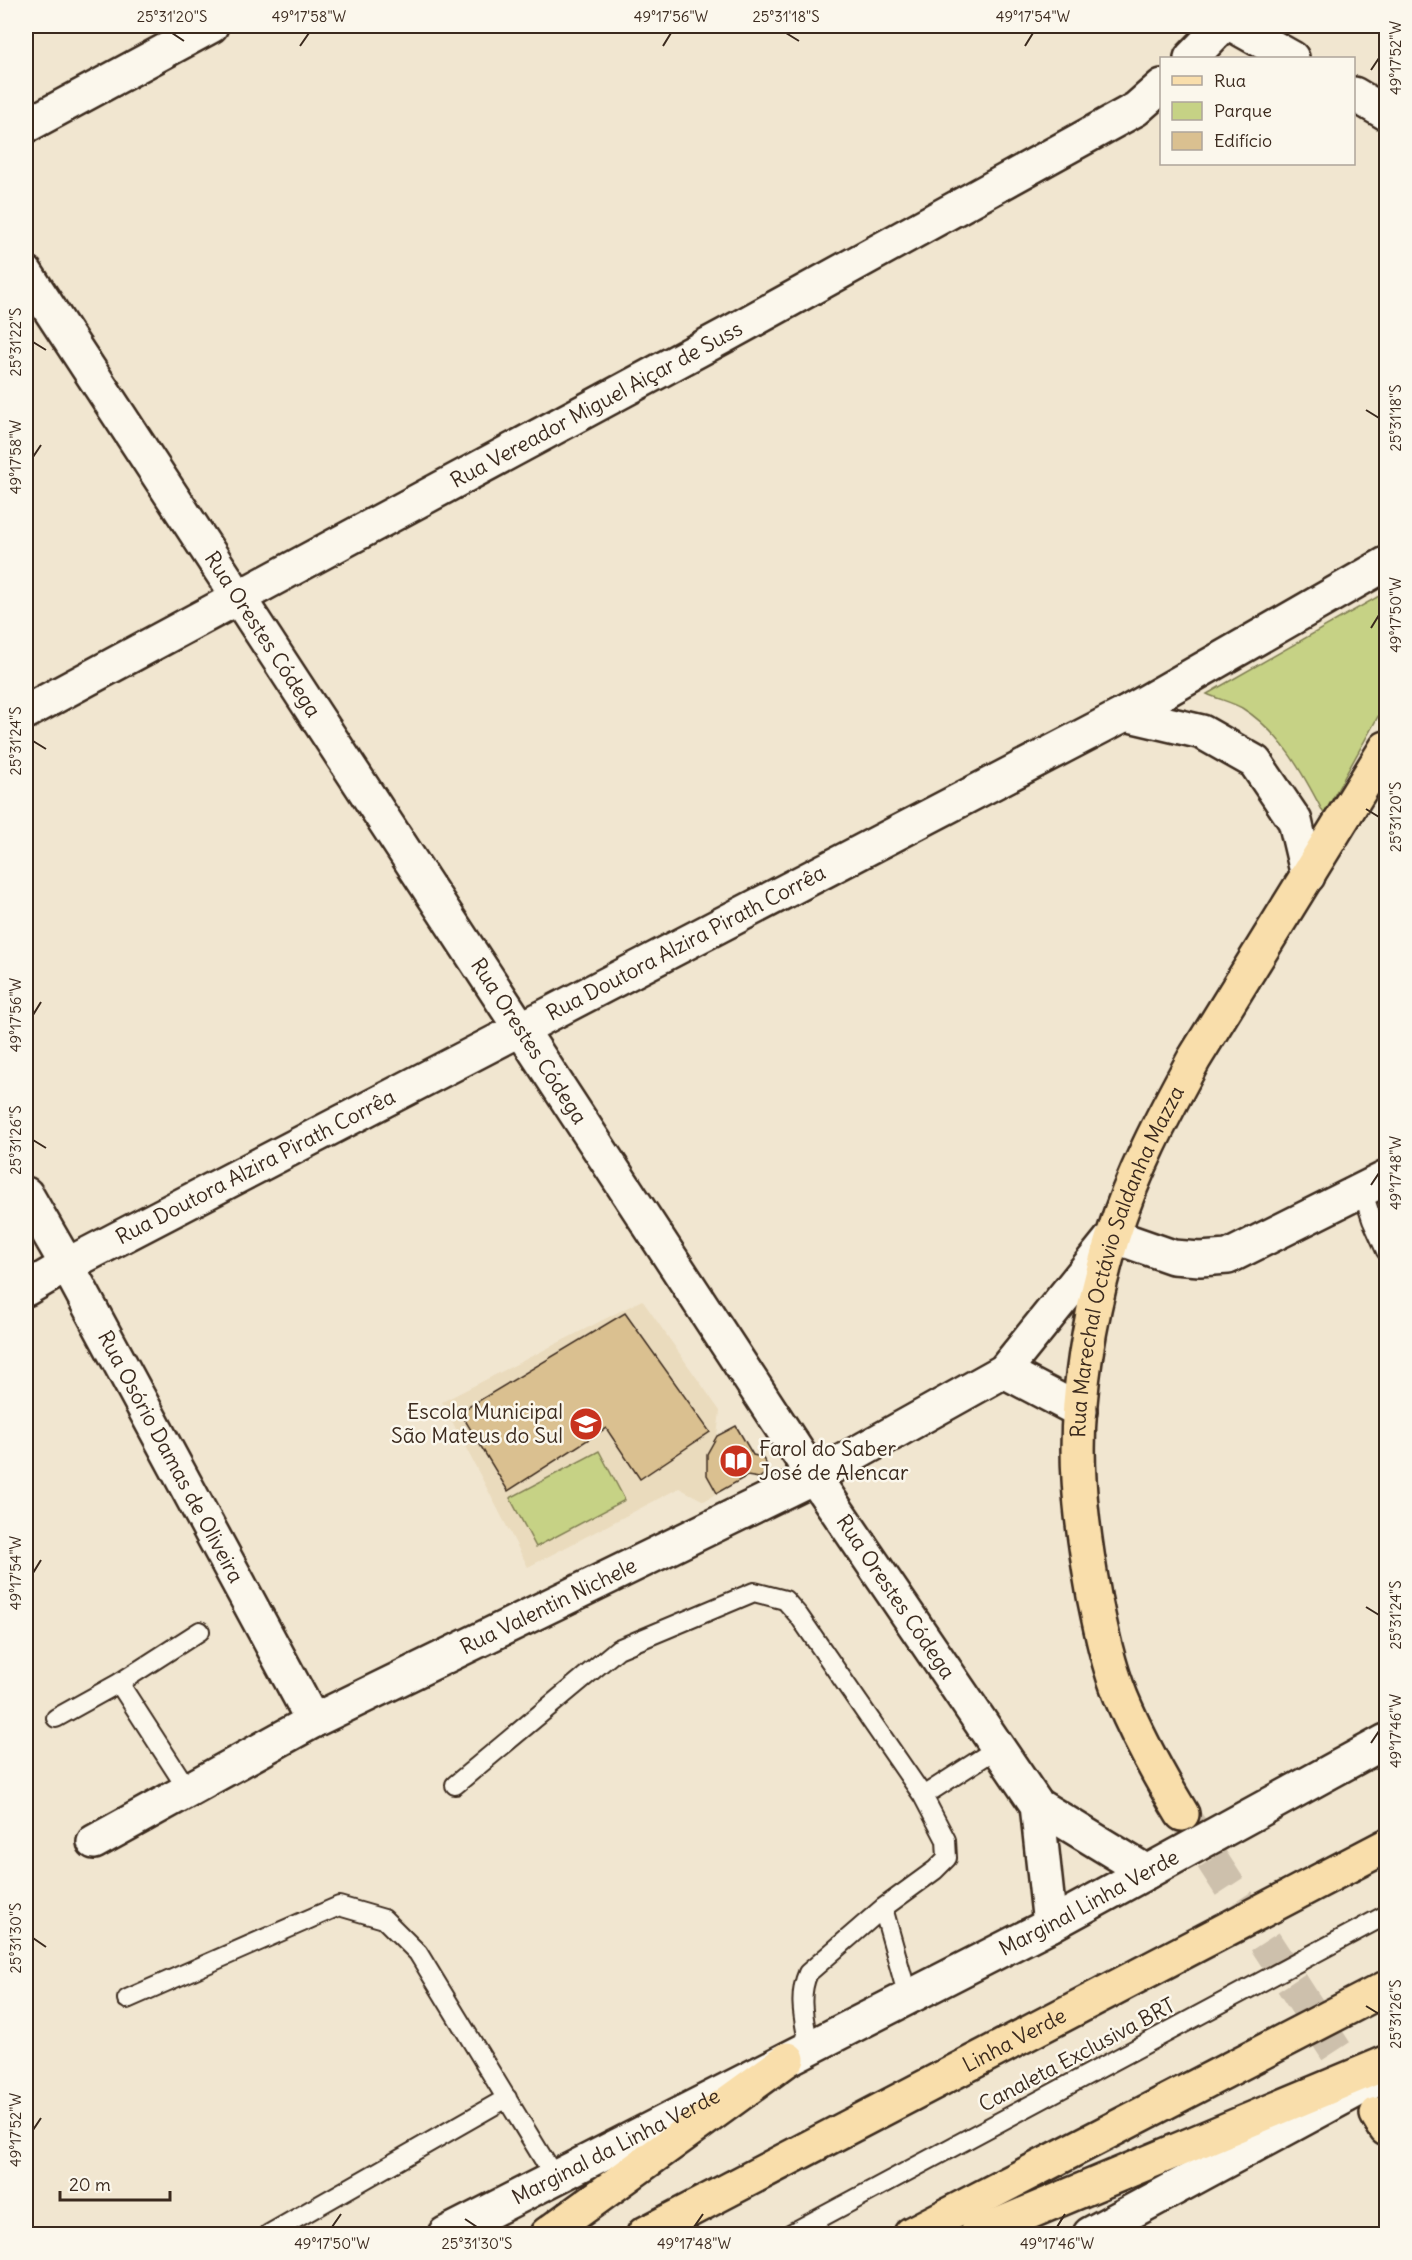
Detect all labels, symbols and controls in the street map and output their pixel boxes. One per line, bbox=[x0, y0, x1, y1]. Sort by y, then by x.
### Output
text: 25°31'20"S bbox=[137, 7, 207, 26]
text: 49°17'58"W bbox=[272, 7, 347, 26]
text: 49°17'56"W bbox=[634, 7, 709, 26]
text: 25°31'18"S bbox=[752, 7, 820, 26]
text: 49°17'54"W bbox=[996, 7, 1071, 26]
text: 49°17'52"W bbox=[1386, 21, 1405, 95]
legend bbox=[1160, 57, 1355, 165]
text: Rua bbox=[1214, 69, 1246, 92]
text: Parque bbox=[1214, 99, 1272, 122]
text: Edifício bbox=[1214, 129, 1272, 152]
text: 25°31'22"S bbox=[6, 308, 25, 376]
street label: Rua Vereador Miguel Aiçar de Suss bbox=[446, 315, 747, 494]
text: 25°31'18"S bbox=[1386, 384, 1405, 452]
text: 49°17'58"W bbox=[6, 419, 25, 494]
street label: Rua Orestes Códega bbox=[199, 546, 327, 722]
text: 49°17'50"W bbox=[1386, 577, 1405, 653]
text: 25°31'24"S bbox=[6, 706, 25, 776]
text: 25°31'20"S bbox=[1386, 782, 1405, 852]
street label: Rua Doutora Alzira Pirath Corrêa bbox=[542, 859, 830, 1026]
street label: Rua Orestes Códega bbox=[465, 953, 593, 1129]
text: 49°17'56"W bbox=[6, 977, 25, 1052]
street label: Rua Marechal Octávio Saldanha Mazza bbox=[1064, 1081, 1190, 1438]
street label: Rua Doutora Alzira Pirath Corrêa bbox=[111, 1083, 400, 1250]
text: 25°31'26"S bbox=[6, 1105, 25, 1175]
text: 49°17'48"W bbox=[1386, 1136, 1405, 1210]
street label: Rua Osório Damas de Oliveira bbox=[92, 1326, 250, 1588]
place label: Escola Municipal São Mateus do Sul bbox=[391, 1398, 563, 1449]
school or university icon: Escola Municipal São Mateus do Sul bbox=[568, 1406, 604, 1442]
place label: Farol do Saber José de Alencar bbox=[759, 1435, 909, 1486]
library icon: Farol do Saber José de Alencar bbox=[718, 1443, 754, 1479]
street label: Rua Orestes Códega bbox=[831, 1509, 961, 1684]
text: 49°17'54"W bbox=[6, 1535, 25, 1610]
street label: Rua Valentin Nichele bbox=[455, 1552, 641, 1660]
text: 25°31'24"S bbox=[1386, 1580, 1405, 1650]
text: 49°17'46"W bbox=[1386, 1694, 1405, 1768]
street label: Marginal Linha Verde bbox=[994, 1843, 1183, 1962]
text: 25°31'30"S bbox=[6, 1903, 25, 1973]
text: 25°31'26"S bbox=[1386, 1979, 1405, 2049]
street label: Canaleta Exclusiva BRT bbox=[974, 1991, 1180, 2118]
street label: Linha Verde bbox=[958, 2002, 1071, 2078]
street label: Marginal da Linha Verde bbox=[507, 2082, 724, 2211]
text: 49°17'52"W bbox=[6, 2093, 25, 2167]
scale bar bbox=[60, 2164, 170, 2202]
text: 20 m bbox=[69, 2173, 111, 2196]
text: 49°17'50"W bbox=[294, 2234, 370, 2253]
text: 25°31'30"S bbox=[442, 2234, 512, 2253]
text: 49°17'48"W bbox=[657, 2234, 731, 2253]
text: 49°17'46"W bbox=[1020, 2234, 1094, 2253]

